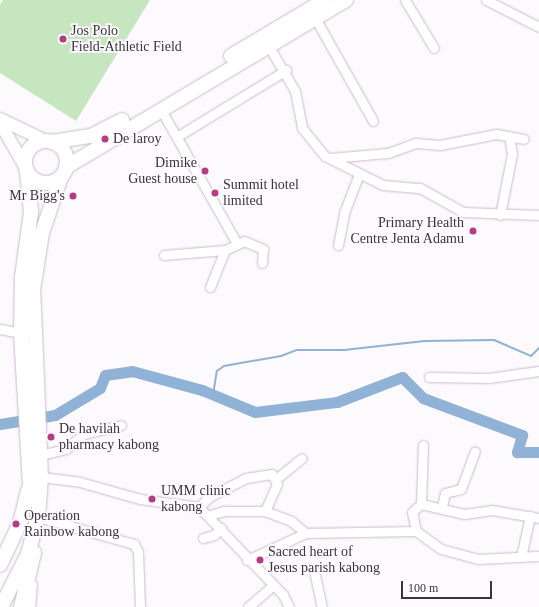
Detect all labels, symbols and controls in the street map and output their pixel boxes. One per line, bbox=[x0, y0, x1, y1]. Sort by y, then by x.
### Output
place label: Jos Polo Field-Athletic Field bbox=[71, 23, 182, 56]
marker: Jos Polo Field-Athletic Field bbox=[58, 34, 68, 44]
place label: De laroy bbox=[113, 131, 162, 147]
marker: De laroy bbox=[100, 134, 110, 144]
place label: Dimike Guest house bbox=[128, 155, 197, 188]
marker: Dimike Guest house bbox=[200, 166, 210, 176]
place label: Summit hotel limited bbox=[223, 177, 299, 210]
place label: Mr Bigg's bbox=[9, 188, 65, 204]
marker: Summit hotel limited bbox=[210, 188, 220, 198]
marker: Mr Bigg's bbox=[68, 191, 78, 201]
place label: Primary Health Centre Jenta Adamu bbox=[350, 215, 464, 248]
marker: Primary Health Centre Jenta Adamu bbox=[467, 225, 479, 237]
place label: De havilah pharmacy kabong bbox=[59, 421, 159, 454]
marker: De havilah pharmacy kabong bbox=[46, 432, 56, 442]
place label: UMM clinic kabong bbox=[161, 483, 231, 516]
marker: UMM clinic kabong bbox=[146, 493, 158, 505]
place label: Operation Rainbow kabong bbox=[24, 508, 119, 540]
marker: Operation Rainbow kabong bbox=[11, 519, 21, 529]
place label: Sacred heart of Jesus parish kabong bbox=[268, 544, 380, 576]
marker: Sacred heart of Jesus parish kabong bbox=[255, 555, 265, 565]
scale bar bbox=[403, 573, 494, 599]
text: 100 m bbox=[408, 581, 438, 595]

